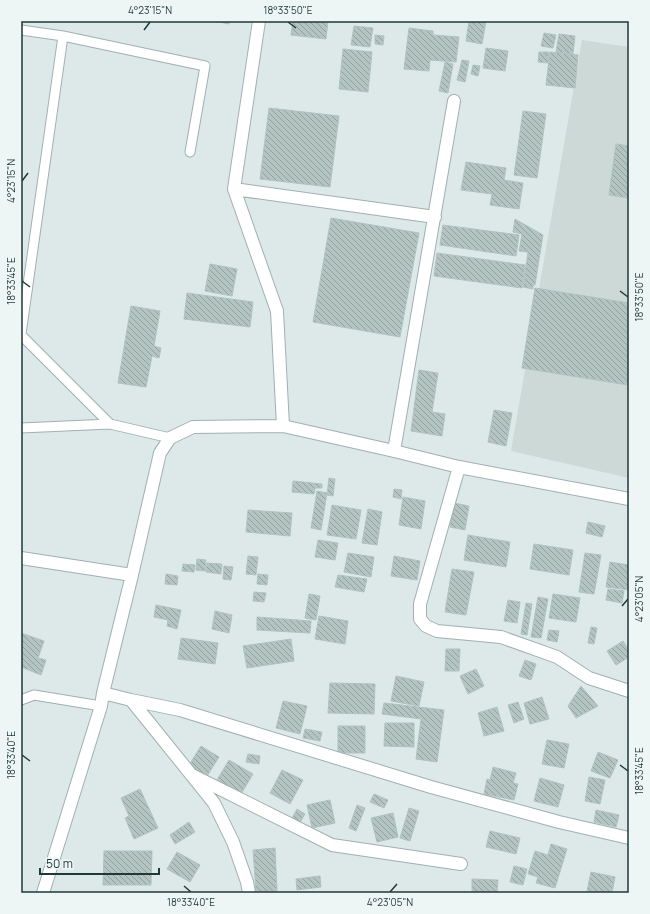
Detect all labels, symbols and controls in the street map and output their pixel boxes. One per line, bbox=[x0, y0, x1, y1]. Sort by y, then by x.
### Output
text: 4°23'15"N bbox=[128, 3, 172, 17]
text: 18°33'50"E bbox=[264, 3, 313, 17]
text: 4°23'15"N bbox=[4, 159, 18, 203]
text: 18°33'45"E bbox=[4, 257, 18, 305]
text: 18°33'50"E bbox=[632, 272, 646, 321]
text: 4°23'05"N bbox=[632, 576, 646, 622]
text: 18°33'40"E bbox=[4, 731, 18, 779]
text: 18°33'45"E bbox=[632, 747, 646, 795]
scale bar bbox=[40, 850, 159, 876]
text: 50 m bbox=[46, 855, 73, 872]
text: 18°33'40"E bbox=[167, 895, 215, 909]
text: 4°23'05"N bbox=[367, 895, 413, 909]

